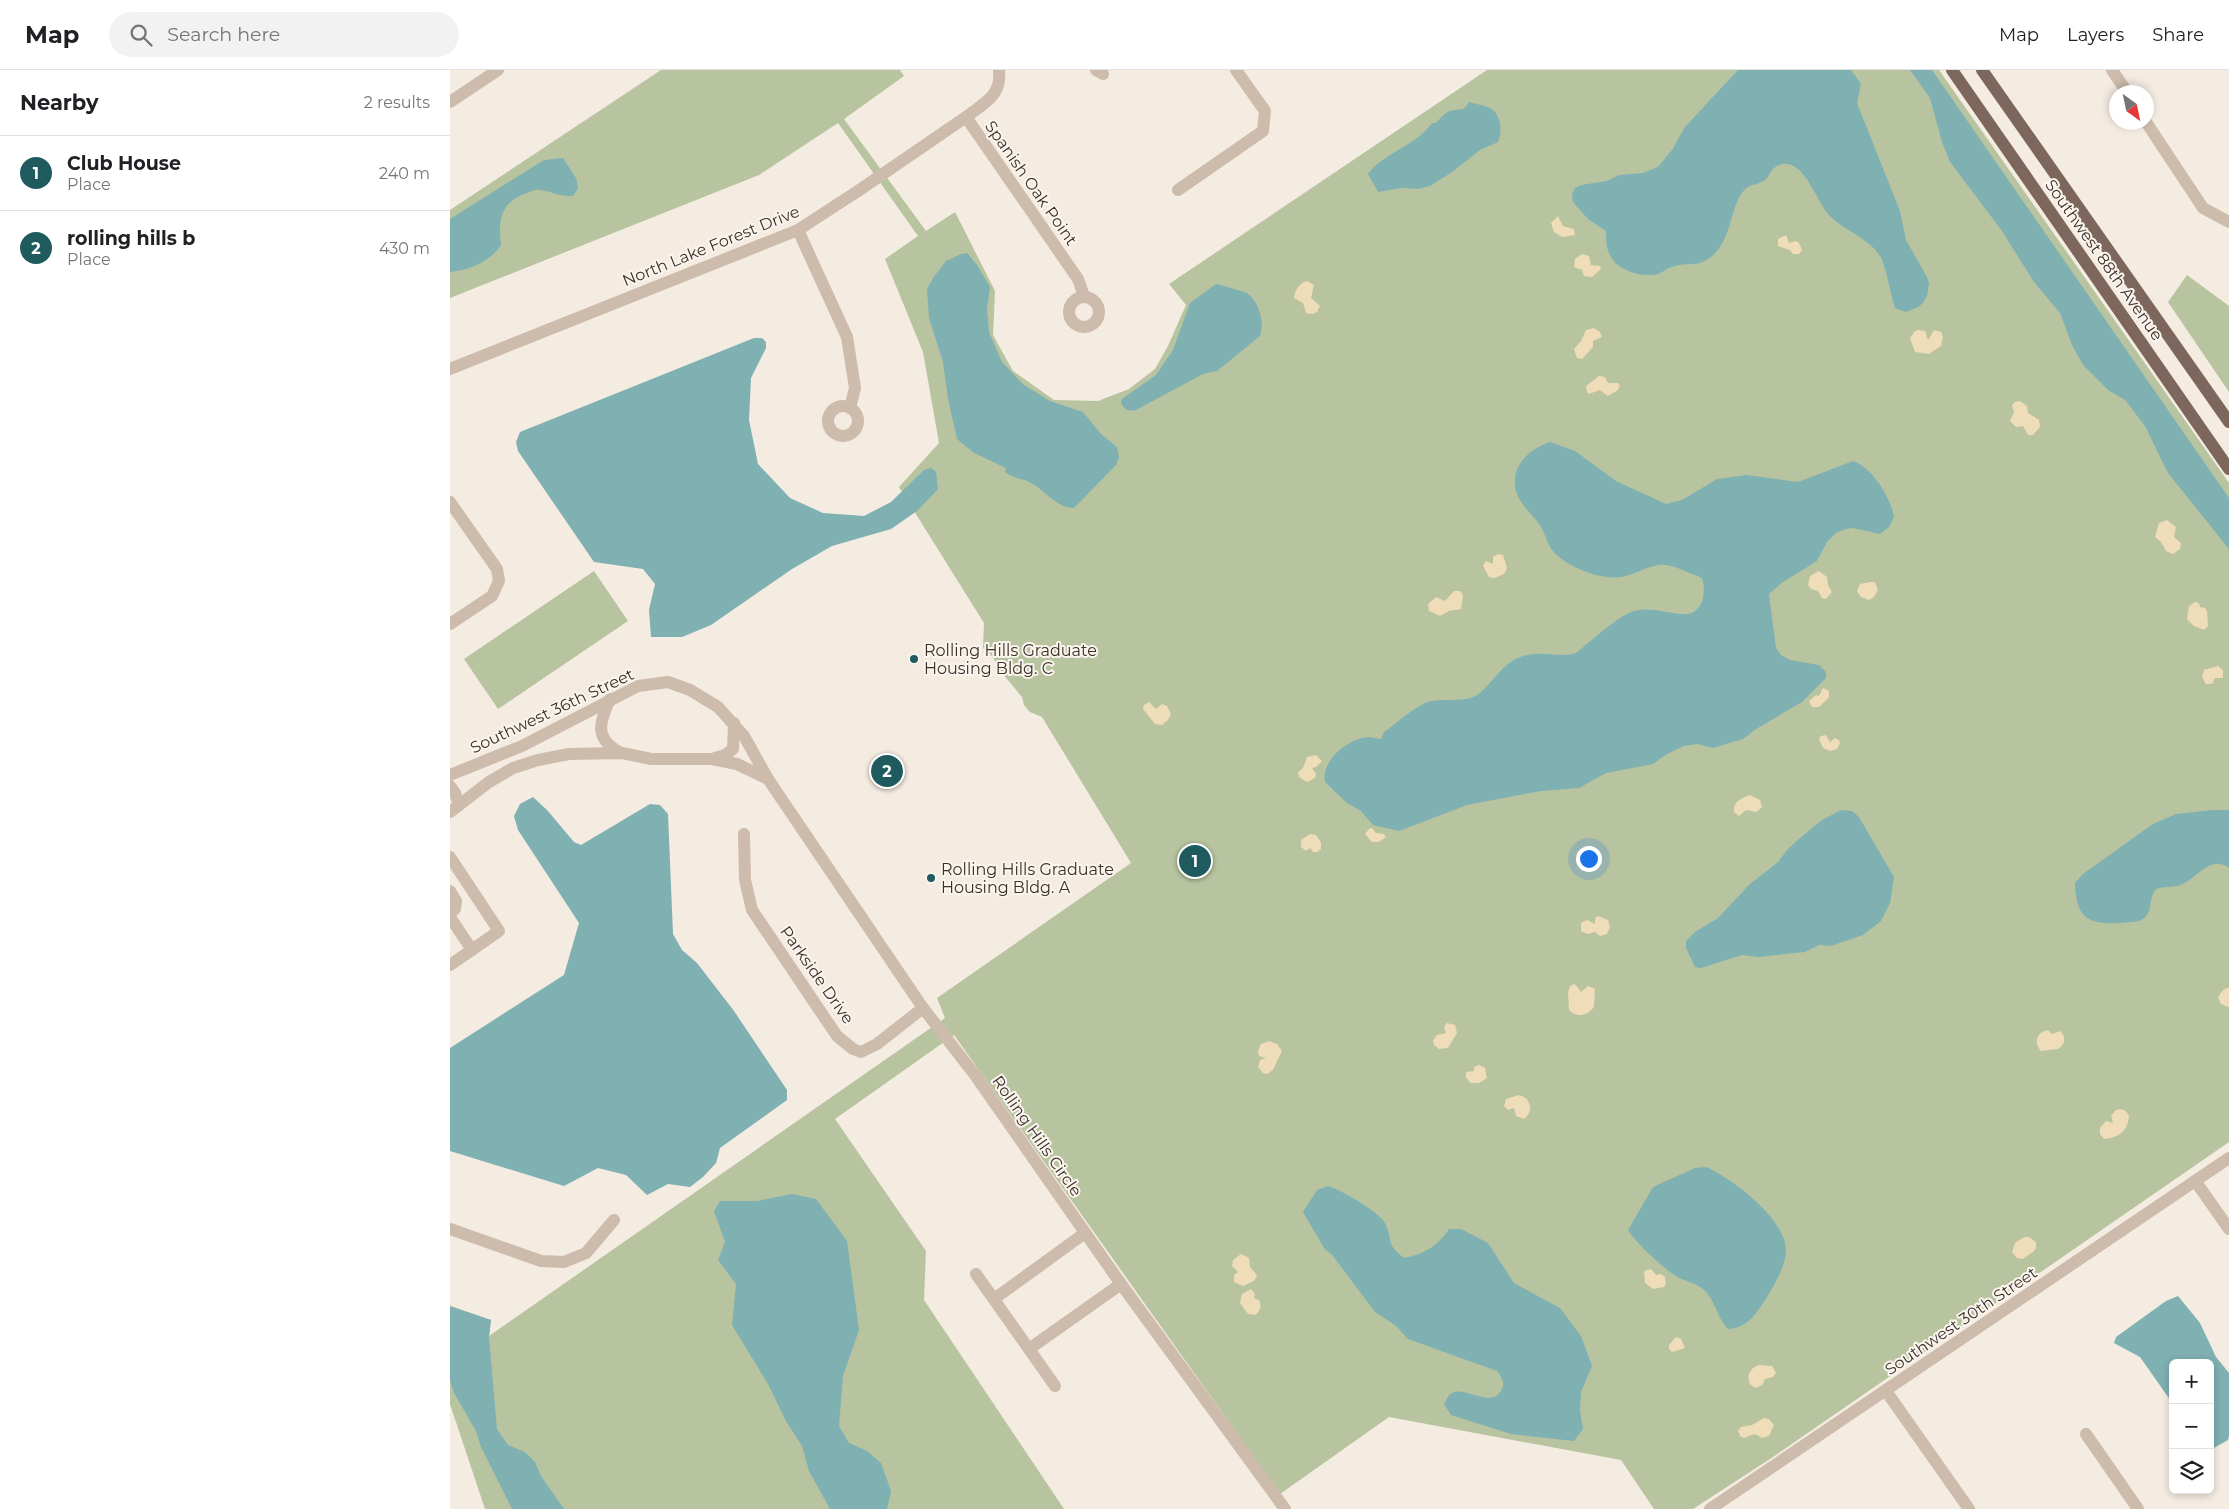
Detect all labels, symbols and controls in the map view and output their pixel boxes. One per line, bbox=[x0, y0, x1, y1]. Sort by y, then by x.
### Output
search box bbox=[109, 12, 459, 57]
text: Map bbox=[25, 20, 79, 49]
icon: search bbox=[127, 21, 155, 49]
text: Search here bbox=[167, 23, 280, 46]
text: Map bbox=[1999, 24, 2039, 46]
text: Layers bbox=[2067, 24, 2124, 46]
text: Share bbox=[2152, 24, 2204, 46]
north arrow bbox=[2109, 85, 2154, 130]
text: Nearby bbox=[20, 90, 99, 115]
text: 2 results bbox=[364, 93, 430, 112]
street label: Spanish Oak Point bbox=[981, 117, 1081, 249]
text: Club House bbox=[67, 152, 181, 175]
text: 1 bbox=[33, 164, 39, 183]
text: 240 m bbox=[379, 164, 430, 183]
text: Place bbox=[67, 175, 111, 194]
street label: Southwest 88th Avenue bbox=[2041, 176, 2167, 344]
street label: North Lake Forest Drive bbox=[620, 202, 802, 290]
text: rolling hills b bbox=[67, 227, 195, 250]
text: 2 bbox=[31, 239, 41, 258]
text: 430 m bbox=[379, 239, 430, 258]
text: Place bbox=[67, 250, 111, 269]
place label: Rolling Hills Graduate Housing Bldg. C bbox=[924, 641, 1097, 678]
marker: Rolling Hills Graduate Housing Bldg. C bbox=[908, 653, 920, 665]
street label: Southwest 36th Street bbox=[467, 664, 637, 757]
pin: 2 bbox=[871, 752, 903, 790]
pin: 1 bbox=[1179, 842, 1211, 880]
your location bbox=[1576, 846, 1602, 872]
place label: Rolling Hills Graduate Housing Bldg. A bbox=[941, 860, 1114, 897]
marker: Rolling Hills Graduate Housing Bldg. A bbox=[925, 872, 937, 884]
street label: Parkside Drive bbox=[776, 922, 858, 1028]
street label: Rolling Hills Circle bbox=[988, 1072, 1086, 1200]
street label: Southwest 30th Street bbox=[1881, 1263, 2041, 1379]
map controls bbox=[2169, 1359, 2214, 1494]
button: + bbox=[2169, 1359, 2214, 1404]
button: − bbox=[2169, 1404, 2214, 1449]
button: layers bbox=[2169, 1449, 2214, 1494]

